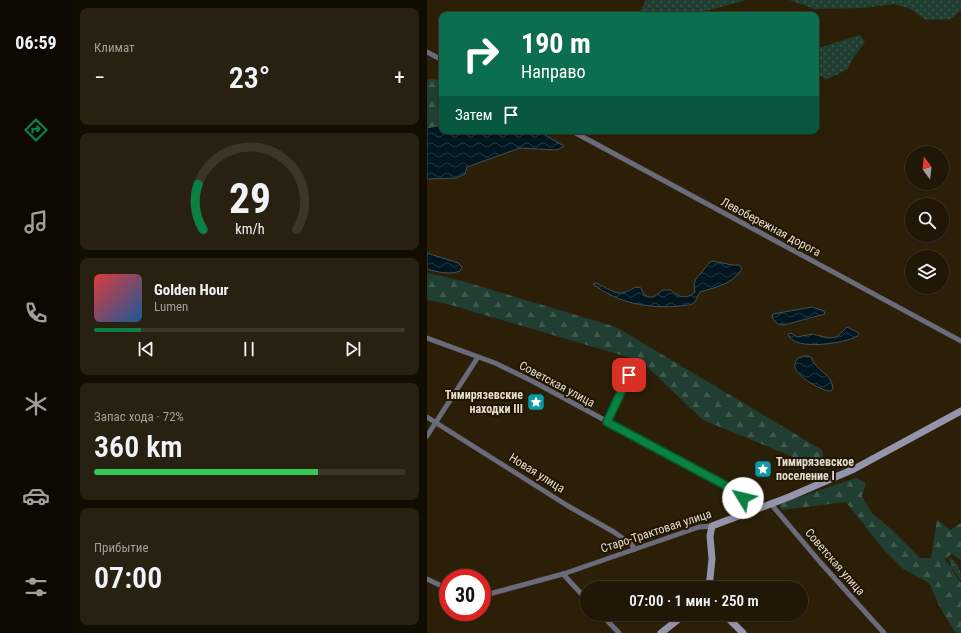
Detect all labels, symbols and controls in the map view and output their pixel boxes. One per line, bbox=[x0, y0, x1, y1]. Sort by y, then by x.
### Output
text: 190 m bbox=[521, 27, 591, 60]
icon: right bbox=[455, 28, 507, 80]
text: 06:59 bbox=[15, 32, 57, 53]
text: Климат bbox=[94, 40, 135, 55]
text: 23° bbox=[229, 60, 270, 95]
text: Направо bbox=[521, 61, 586, 82]
text: − bbox=[94, 65, 105, 90]
text: + bbox=[394, 65, 405, 90]
icon: arrive bbox=[500, 104, 522, 126]
text: Затем bbox=[455, 106, 492, 124]
icon: directions bbox=[22, 116, 50, 144]
north arrow bbox=[905, 146, 949, 190]
map controls bbox=[905, 146, 949, 294]
text: 29 bbox=[228, 173, 271, 222]
street label: Левобережная дорога bbox=[719, 195, 824, 259]
button: search bbox=[905, 198, 949, 242]
icon: music bbox=[22, 208, 50, 236]
text: km/h bbox=[235, 220, 264, 236]
button: layers bbox=[905, 250, 949, 294]
text: Golden Hour bbox=[154, 281, 229, 299]
icon: phone bbox=[22, 299, 50, 327]
text: Lumen bbox=[154, 299, 188, 314]
icon: previous bbox=[135, 338, 157, 360]
icon: pause bbox=[238, 338, 260, 360]
icon: next bbox=[342, 338, 364, 360]
street label: Советская улица bbox=[517, 358, 597, 410]
pin bbox=[612, 358, 646, 392]
icon: arrive bbox=[618, 364, 640, 386]
place label: Тимирязевские находки III bbox=[445, 388, 523, 416]
icon: climate bbox=[22, 390, 50, 418]
place icon: Тимирязевские находки III bbox=[526, 392, 546, 412]
text: Запас хода · 72% bbox=[94, 409, 184, 424]
text: 360 km bbox=[94, 429, 183, 464]
street label: Новая улица bbox=[507, 450, 568, 496]
place label: Тимирязевское поселение I bbox=[776, 455, 854, 483]
place icon: Тимирязевское поселение I bbox=[753, 459, 773, 479]
position arrow bbox=[722, 477, 764, 519]
icon: car bbox=[22, 482, 50, 510]
street label: Старо-Трактовая улица bbox=[599, 506, 713, 556]
street label: Советская улица bbox=[802, 526, 868, 598]
text: Прибытие bbox=[94, 540, 149, 555]
text: 07:00 bbox=[94, 560, 162, 595]
speed limit sign: 30 bbox=[439, 569, 491, 621]
icon: filters bbox=[22, 573, 50, 601]
text: 07:00 · 1 мин · 250 m bbox=[629, 592, 759, 610]

